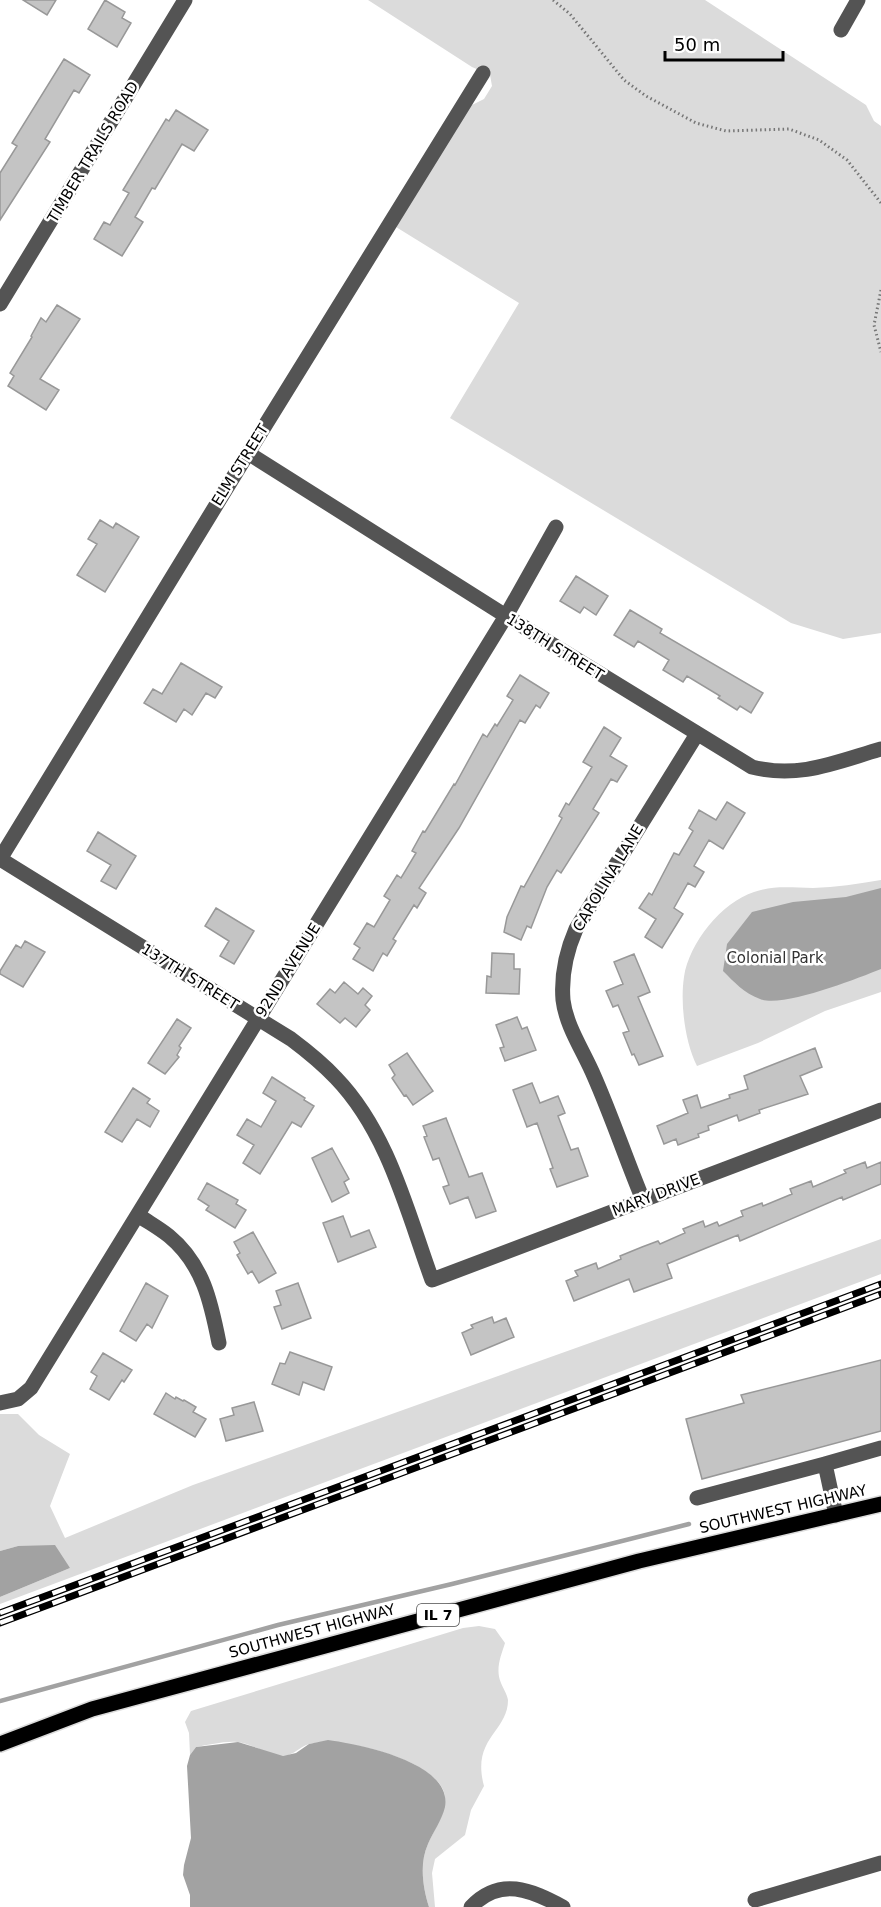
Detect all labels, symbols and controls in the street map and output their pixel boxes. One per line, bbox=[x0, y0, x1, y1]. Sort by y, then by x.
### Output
scale bar bbox=[665, 24, 784, 62]
text: 50 m bbox=[674, 34, 720, 55]
street label: TIMBER TRAILS ROAD bbox=[43, 78, 142, 227]
street label: ELM STREET bbox=[208, 420, 273, 509]
street label: 138TH STREET bbox=[503, 610, 608, 685]
street label: CAROLINA LANE bbox=[569, 821, 647, 935]
street label: 92ND AVENUE bbox=[252, 920, 324, 1020]
street label: 137TH STREET bbox=[138, 940, 243, 1015]
park label: Colonial Park bbox=[726, 949, 824, 967]
street label: MARY DRIVE bbox=[609, 1170, 703, 1220]
street label: SOUTHWEST HIGHWAY bbox=[697, 1481, 869, 1537]
street label: SOUTHWEST HIGHWAY bbox=[227, 1600, 398, 1662]
road number: IL 7 bbox=[417, 1604, 459, 1626]

